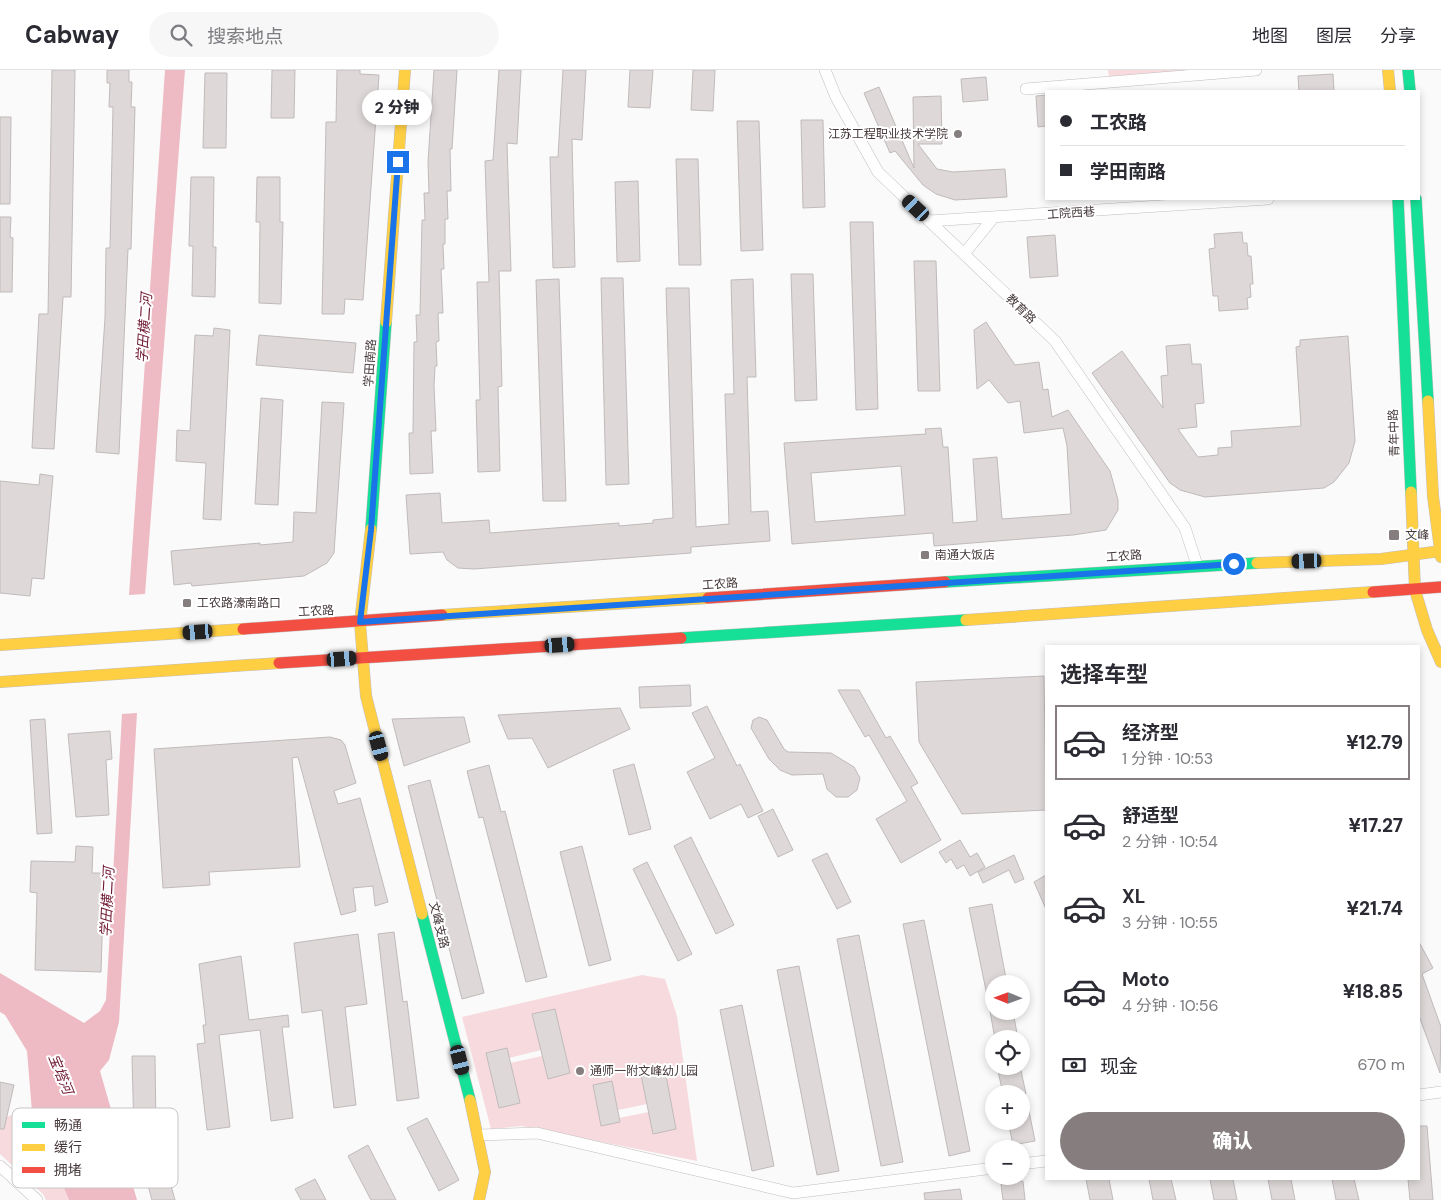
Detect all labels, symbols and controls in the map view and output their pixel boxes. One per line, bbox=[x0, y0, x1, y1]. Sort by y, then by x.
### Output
search box bbox=[149, 12, 499, 57]
text: Cabway bbox=[25, 19, 119, 50]
icon: search bbox=[167, 21, 195, 49]
text: 搜索地点 bbox=[207, 24, 283, 49]
text: 地图 bbox=[1252, 24, 1288, 48]
text: 图层 bbox=[1316, 24, 1352, 48]
text: 分享 bbox=[1380, 24, 1416, 48]
callout: 2 分钟 bbox=[363, 89, 433, 124]
text: 2 分钟 bbox=[375, 97, 419, 118]
text: 工农路 bbox=[1090, 110, 1147, 135]
place label: 江苏工程职业技术学院 bbox=[828, 126, 948, 142]
marker: 江苏工程职业技术学院 bbox=[952, 128, 964, 140]
route end bbox=[387, 151, 409, 173]
text: 学田南路 bbox=[1090, 159, 1166, 184]
car bbox=[899, 192, 932, 224]
street label: 工院西巷 bbox=[1046, 203, 1096, 223]
water label: 学田横二河 bbox=[133, 289, 156, 364]
street label: 教育路 bbox=[1002, 291, 1040, 327]
street label: 学田南路 bbox=[360, 338, 380, 388]
street label: 青年中路 bbox=[1385, 409, 1403, 457]
place label: 文峰 bbox=[1405, 527, 1429, 543]
marker: 文峰 bbox=[1387, 528, 1401, 542]
place label: 南通大饭店 bbox=[935, 547, 995, 563]
street label: 工农路 bbox=[1105, 547, 1143, 565]
marker: 南通大饭店 bbox=[919, 549, 931, 561]
route start bbox=[1223, 553, 1245, 575]
car bbox=[1291, 553, 1322, 569]
street label: 工农路 bbox=[701, 575, 739, 593]
place label: 工农路濠南路口 bbox=[197, 595, 281, 611]
marker: 工农路濠南路口 bbox=[181, 597, 193, 609]
street label: 工农路 bbox=[298, 602, 334, 620]
car bbox=[182, 623, 213, 641]
car bbox=[544, 636, 575, 654]
car bbox=[326, 650, 357, 668]
text: 选择车型 bbox=[1060, 660, 1148, 689]
icon: car bbox=[1062, 720, 1107, 765]
text: 经济型 bbox=[1122, 720, 1179, 745]
car bbox=[367, 730, 390, 762]
text: ¥12.79 bbox=[1346, 730, 1403, 755]
text: 1 分钟 · 10:53 bbox=[1122, 748, 1213, 769]
icon: car bbox=[1062, 803, 1107, 848]
text: 舒适型 bbox=[1122, 803, 1179, 828]
text: ¥17.27 bbox=[1349, 813, 1403, 838]
text: 2 分钟 · 10:54 bbox=[1122, 831, 1218, 852]
water label: 学田横二河 bbox=[96, 864, 118, 937]
text: XL bbox=[1122, 884, 1145, 909]
icon: car bbox=[1062, 886, 1107, 931]
text: ¥21.74 bbox=[1347, 896, 1403, 921]
street label: 文峰支路 bbox=[425, 900, 453, 950]
text: 3 分钟 · 10:55 bbox=[1122, 912, 1218, 933]
text: Moto bbox=[1122, 967, 1170, 992]
icon: car bbox=[1062, 969, 1107, 1014]
north arrow bbox=[985, 975, 1030, 1020]
map controls bbox=[985, 975, 1030, 1185]
text: ¥18.85 bbox=[1343, 979, 1403, 1004]
text: 4 分钟 · 10:56 bbox=[1122, 995, 1219, 1016]
button: locate bbox=[985, 1030, 1030, 1075]
car bbox=[449, 1044, 470, 1076]
water label: 宝塔河 bbox=[45, 1051, 78, 1100]
icon: cash bbox=[1060, 1051, 1088, 1079]
text: 现金 bbox=[1100, 1054, 1138, 1079]
text: 670 m bbox=[1358, 1054, 1405, 1075]
place label: 通师一附文峰幼儿园 bbox=[590, 1063, 698, 1079]
marker: 通师一附文峰幼儿园 bbox=[574, 1065, 586, 1077]
button: + bbox=[985, 1085, 1030, 1130]
legend bbox=[12, 1108, 178, 1188]
button: 确认 bbox=[1060, 1112, 1405, 1170]
text: 畅通 bbox=[54, 1116, 82, 1134]
text: 缓行 bbox=[54, 1138, 82, 1156]
button: − bbox=[985, 1140, 1030, 1185]
text: 拥堵 bbox=[54, 1161, 82, 1179]

